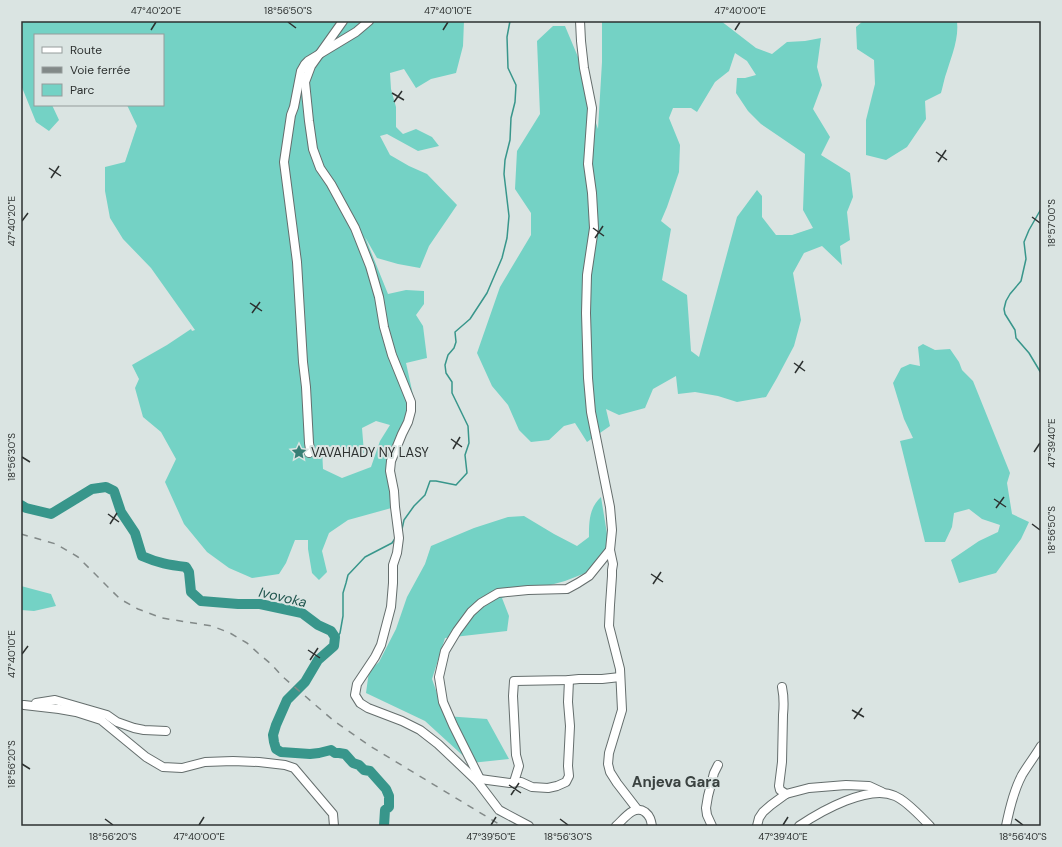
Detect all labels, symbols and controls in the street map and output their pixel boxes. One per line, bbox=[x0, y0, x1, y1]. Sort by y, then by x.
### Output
text: 47°40'20"E bbox=[131, 4, 182, 17]
text: 18°56'50"S bbox=[264, 4, 312, 17]
text: 47°40'10"E bbox=[424, 4, 472, 17]
text: 47°40'00"E bbox=[714, 4, 766, 17]
legend bbox=[34, 34, 164, 106]
text: Route bbox=[70, 42, 102, 58]
text: Voie ferrée bbox=[70, 62, 130, 78]
text: Parc bbox=[70, 82, 94, 98]
text: 47°40'20"E bbox=[5, 195, 18, 246]
text: 18°57'00"S bbox=[1045, 199, 1058, 247]
text: 47°39'40"E bbox=[1045, 418, 1058, 468]
text: 18°56'30"S bbox=[5, 433, 18, 481]
place icon: VAVAHADY NY LASY bbox=[290, 443, 308, 461]
place label: VAVAHADY NY LASY bbox=[311, 444, 429, 461]
text: 18°56'50"S bbox=[1045, 506, 1058, 554]
water label: Ivovoka bbox=[257, 583, 309, 611]
text: 47°40'10"E bbox=[5, 630, 18, 678]
text: 18°56'20"S bbox=[5, 740, 18, 788]
district label: Anjeva Gara bbox=[632, 772, 720, 792]
text: 18°56'20"S bbox=[89, 830, 137, 843]
text: 47°40'00"E bbox=[173, 830, 225, 843]
text: 47°39'50"E bbox=[466, 830, 516, 843]
text: 18°56'30"S bbox=[544, 830, 592, 843]
text: 47°39'40"E bbox=[758, 830, 808, 843]
text: 18°56'40"S bbox=[999, 830, 1047, 843]

